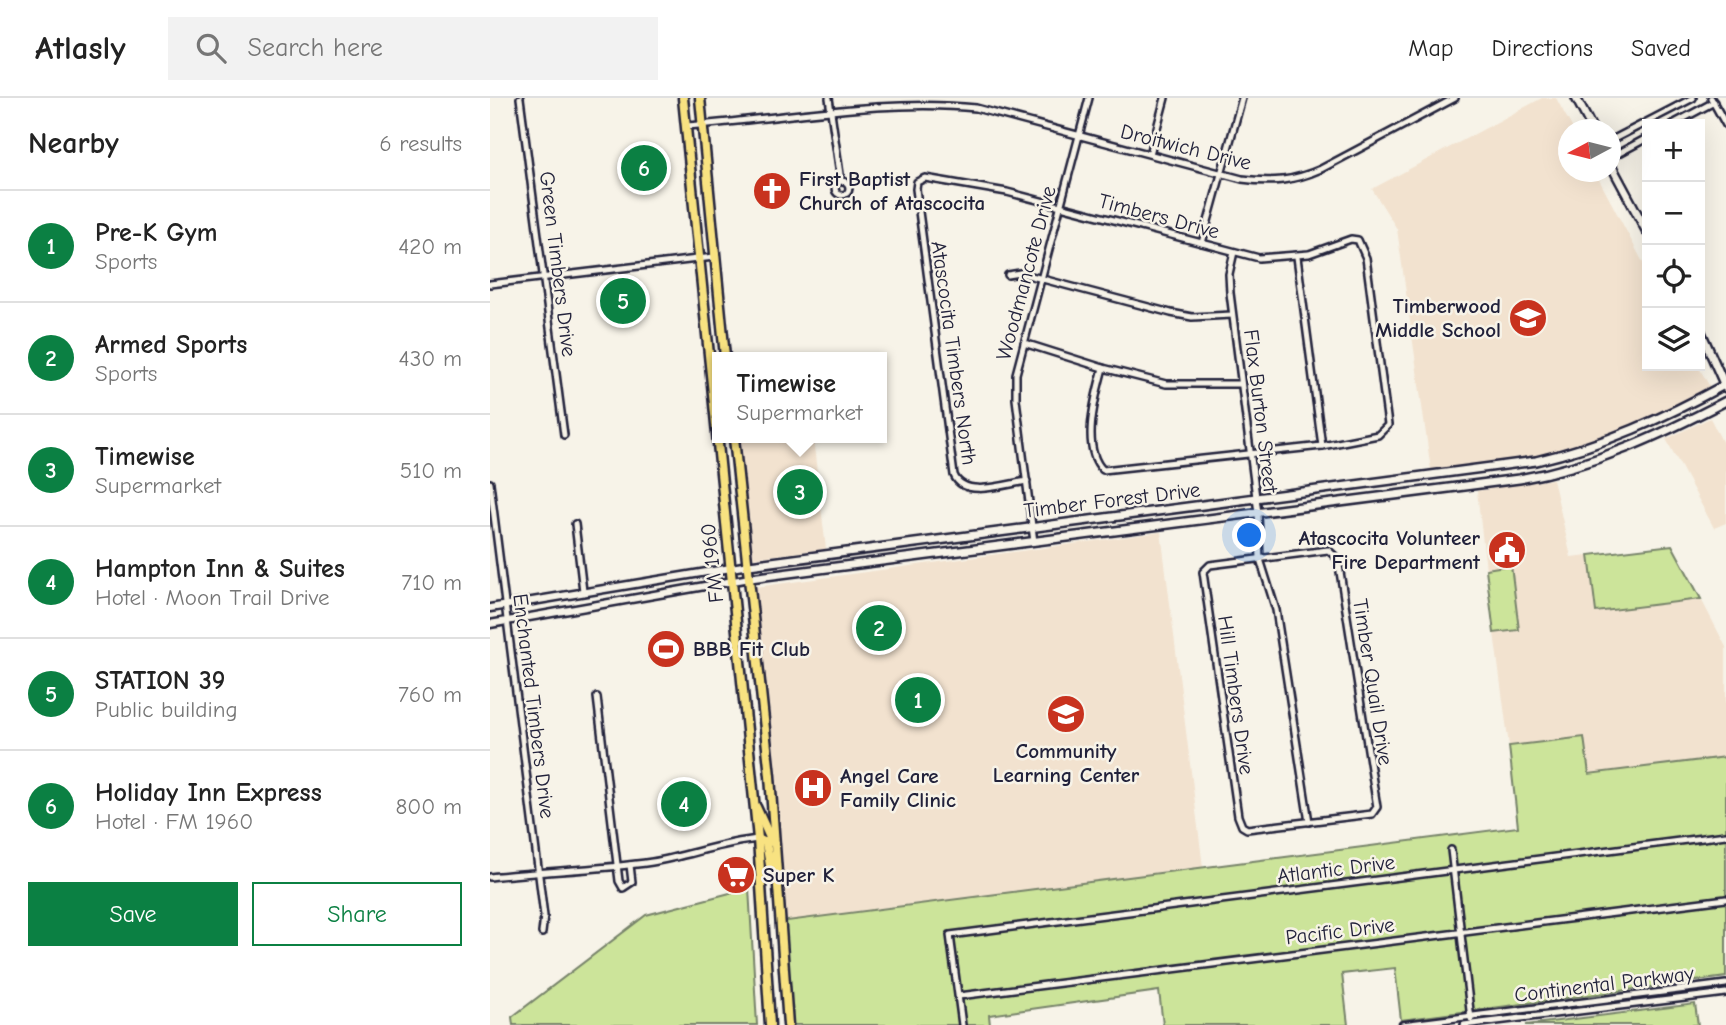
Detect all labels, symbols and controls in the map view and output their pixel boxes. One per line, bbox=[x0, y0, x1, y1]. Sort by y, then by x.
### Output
search box bbox=[168, 17, 658, 80]
text: Atlasly bbox=[35, 29, 126, 67]
icon: search bbox=[192, 29, 230, 67]
text: Search here bbox=[248, 33, 383, 63]
text: Map bbox=[1408, 34, 1454, 62]
text: Directions bbox=[1492, 34, 1593, 62]
text: Saved bbox=[1631, 34, 1691, 62]
street label: Droitwich Drive bbox=[1118, 119, 1254, 175]
north arrow bbox=[1558, 119, 1621, 182]
map controls bbox=[1642, 119, 1705, 371]
button: + bbox=[1642, 119, 1705, 182]
text: Nearby bbox=[28, 126, 119, 161]
text: 6 results bbox=[379, 130, 462, 157]
pin: 6 bbox=[621, 142, 667, 194]
place label: First Baptist Church of Atascocita bbox=[799, 167, 985, 215]
street label: Green Timbers Drive bbox=[535, 170, 581, 358]
church icon: First Baptist Church of Atascocita bbox=[751, 170, 793, 212]
button: − bbox=[1642, 182, 1705, 245]
street label: Woodmancote Drive bbox=[991, 183, 1061, 363]
street label: Timbers Drive bbox=[1096, 188, 1222, 244]
text: Pre-K Gym bbox=[95, 218, 217, 248]
text: 1 bbox=[46, 233, 56, 260]
text: 420 m bbox=[398, 233, 462, 260]
street label: Atascocita Timbers North bbox=[926, 239, 982, 467]
button: locate bbox=[1642, 245, 1705, 308]
text: Sports bbox=[95, 248, 157, 275]
pin: 5 bbox=[600, 275, 646, 327]
place label: Timberwood Middle School bbox=[1375, 294, 1501, 342]
school or university icon: Timberwood Middle School bbox=[1507, 297, 1549, 339]
button: layers bbox=[1642, 308, 1705, 371]
street label: Flax Burton Street bbox=[1239, 328, 1283, 495]
text: Armed Sports bbox=[95, 330, 247, 360]
text: 2 bbox=[45, 345, 57, 372]
text: 430 m bbox=[399, 345, 462, 372]
popup bbox=[712, 352, 887, 443]
text: Sports bbox=[95, 360, 157, 387]
text: Timewise bbox=[736, 369, 836, 399]
text: Supermarket bbox=[736, 399, 863, 426]
text: Timewise bbox=[95, 442, 195, 472]
text: 3 bbox=[45, 457, 57, 484]
text: 510 m bbox=[400, 457, 462, 484]
pin: 3 bbox=[777, 466, 823, 518]
text: Supermarket bbox=[95, 472, 221, 499]
street label: Timber Forest Drive bbox=[1022, 477, 1202, 523]
your location bbox=[1232, 518, 1266, 552]
street label: FM 1960 bbox=[696, 522, 728, 604]
place label: Atascocita Volunteer Fire Department bbox=[1299, 526, 1481, 574]
public building icon: Atascocita Volunteer Fire Department bbox=[1486, 529, 1528, 571]
text: Hampton Inn & Suites bbox=[95, 554, 345, 584]
text: 4 bbox=[46, 569, 56, 596]
text: 710 m bbox=[401, 569, 462, 596]
text: Hotel · Moon Trail Drive bbox=[95, 584, 330, 611]
street label: Enchanted Timbers Drive bbox=[508, 592, 560, 820]
street label: Timber Quail Drive bbox=[1348, 597, 1398, 767]
pin: 2 bbox=[856, 602, 902, 654]
street label: Hill Timbers Drive bbox=[1213, 614, 1259, 776]
sports icon: BBB Fit Club bbox=[645, 628, 687, 670]
place label: BBB Fit Club bbox=[693, 637, 810, 661]
text: STATION 39 bbox=[95, 666, 225, 696]
pin: 1 bbox=[895, 674, 941, 726]
text: 5 bbox=[45, 681, 57, 708]
text: 760 m bbox=[398, 681, 462, 708]
school or university icon: Community Learning Center bbox=[1045, 693, 1087, 735]
text: Public building bbox=[95, 696, 238, 723]
place label: Community Learning Center bbox=[993, 739, 1140, 787]
place label: Angel Care Family Clinic bbox=[840, 764, 956, 812]
hospital icon: Angel Care Family Clinic bbox=[792, 767, 834, 809]
text: Holiday Inn Express bbox=[95, 778, 322, 808]
pin: 4 bbox=[661, 778, 707, 830]
text: 6 bbox=[45, 793, 57, 820]
text: 800 m bbox=[395, 793, 462, 820]
text: Hotel · FM 1960 bbox=[95, 808, 253, 835]
street label: Atlantic Drive bbox=[1276, 850, 1396, 888]
supermarket icon: Super K bbox=[715, 854, 757, 896]
place label: Super K bbox=[763, 863, 835, 887]
button: Save bbox=[28, 882, 238, 946]
button: Share bbox=[252, 882, 462, 946]
street label: Pacific Drive bbox=[1284, 912, 1396, 950]
street label: Continental Parkway bbox=[1513, 961, 1696, 1007]

